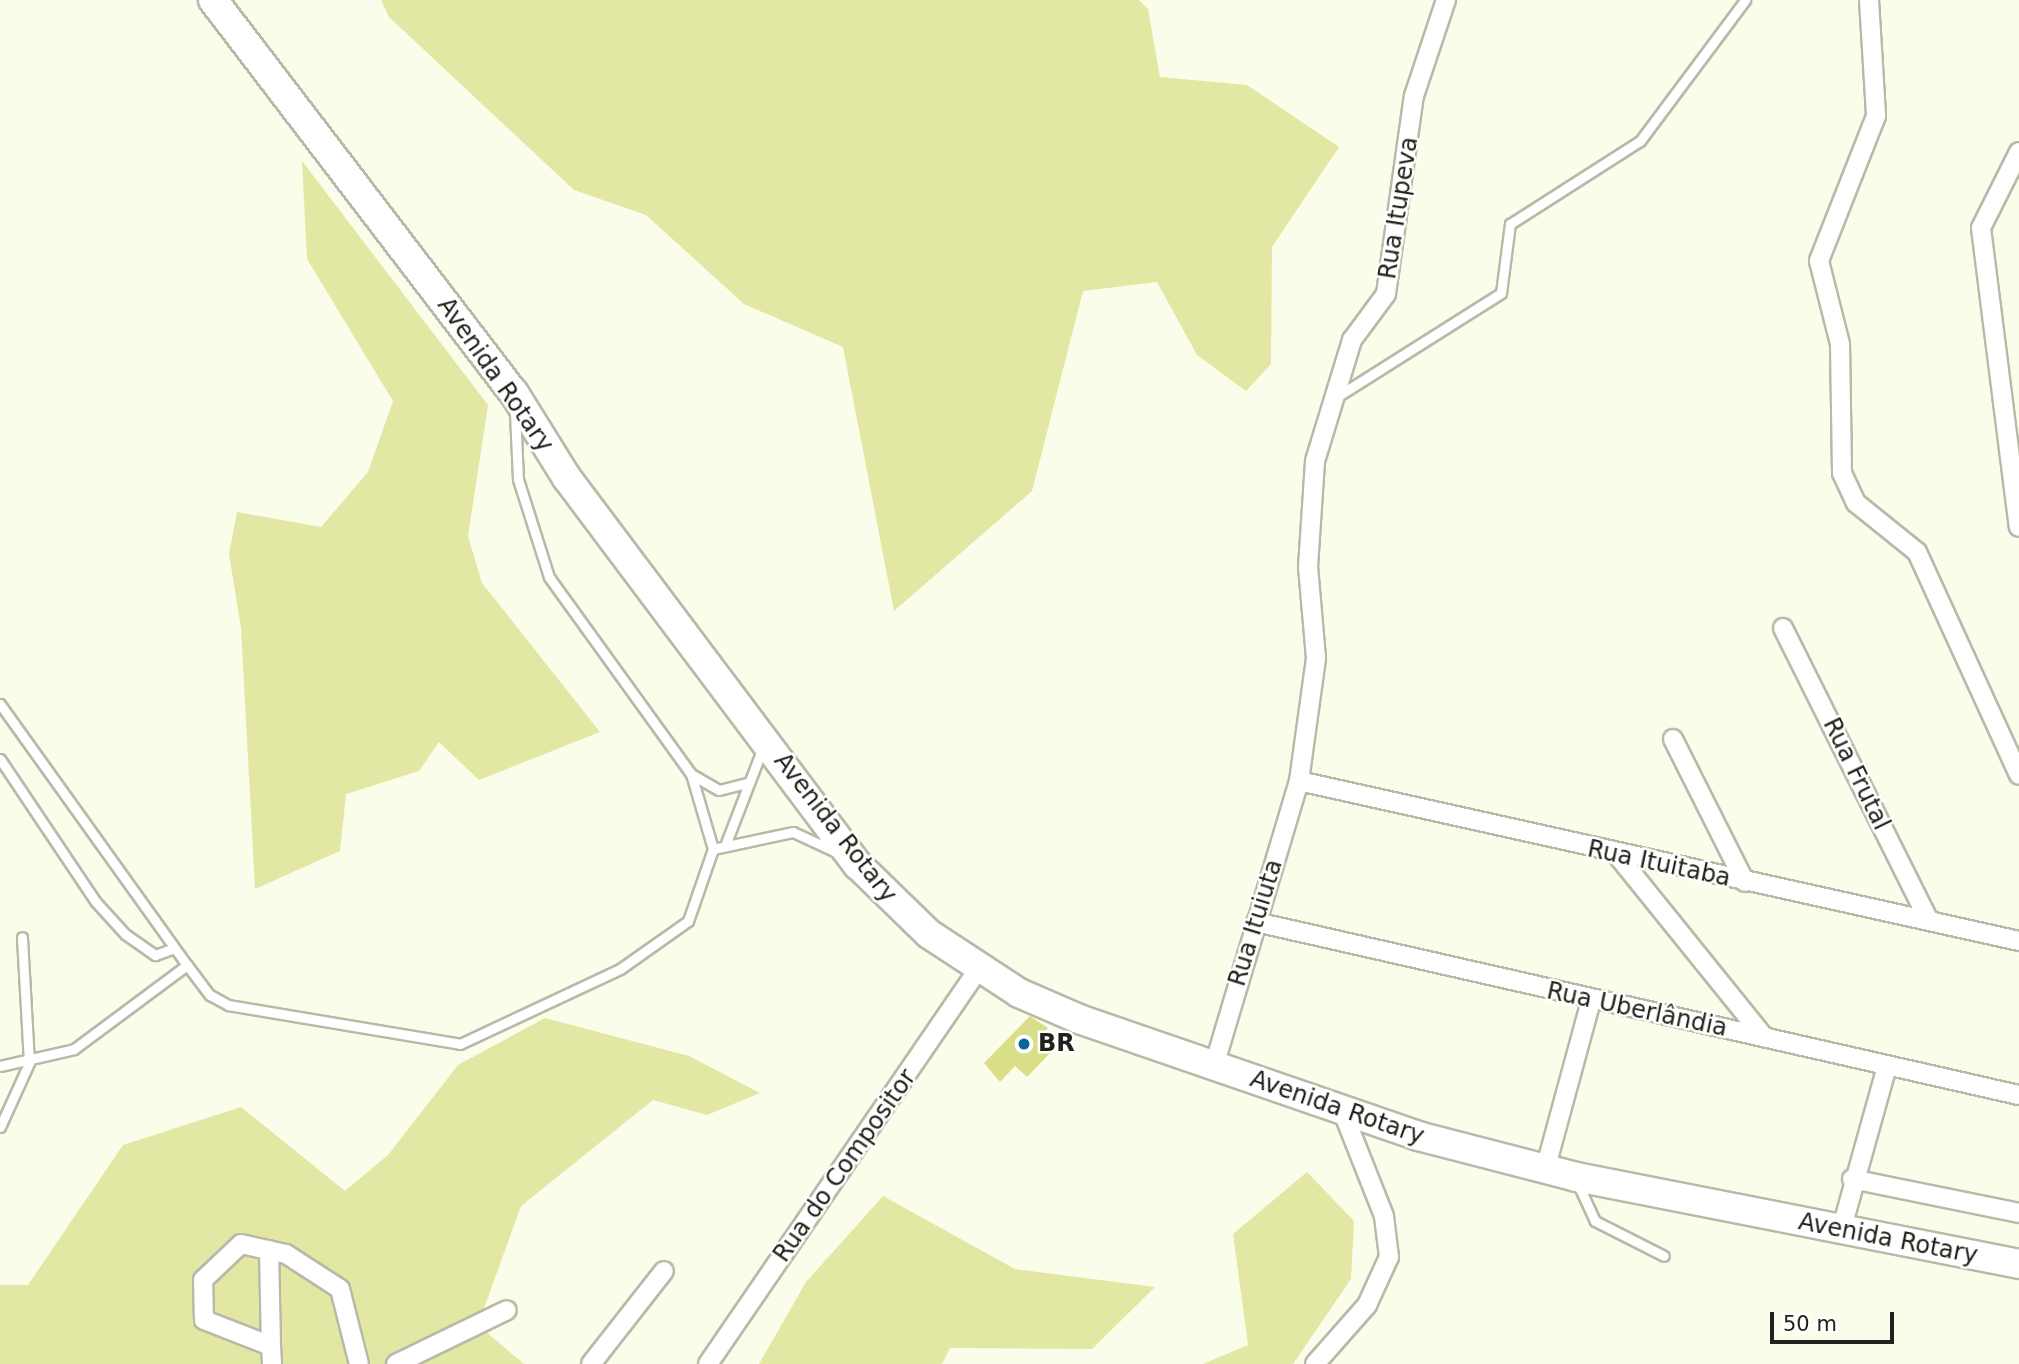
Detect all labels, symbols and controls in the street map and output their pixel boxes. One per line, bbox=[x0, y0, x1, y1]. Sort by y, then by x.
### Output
street label: Rua Itupeva bbox=[1374, 135, 1424, 281]
street label: Avenida Rotary bbox=[431, 292, 559, 458]
street label: Rua Frutal bbox=[1817, 713, 1895, 835]
street label: Avenida Rotary bbox=[768, 747, 902, 909]
street label: Rua Ituitaba bbox=[1585, 835, 1733, 893]
street label: Rua Ituiuta bbox=[1223, 856, 1289, 990]
street label: Rua Uberlândia bbox=[1544, 977, 1730, 1043]
place label: BR bbox=[1038, 1030, 1075, 1058]
marker: BR bbox=[1016, 1036, 1032, 1052]
street label: Rua do Compositor bbox=[768, 1064, 922, 1268]
street label: Avenida Rotary bbox=[1246, 1065, 1428, 1151]
street label: Avenida Rotary bbox=[1796, 1208, 1980, 1270]
scale bar bbox=[1774, 1298, 1898, 1342]
text: 50 m bbox=[1783, 1312, 1837, 1336]

